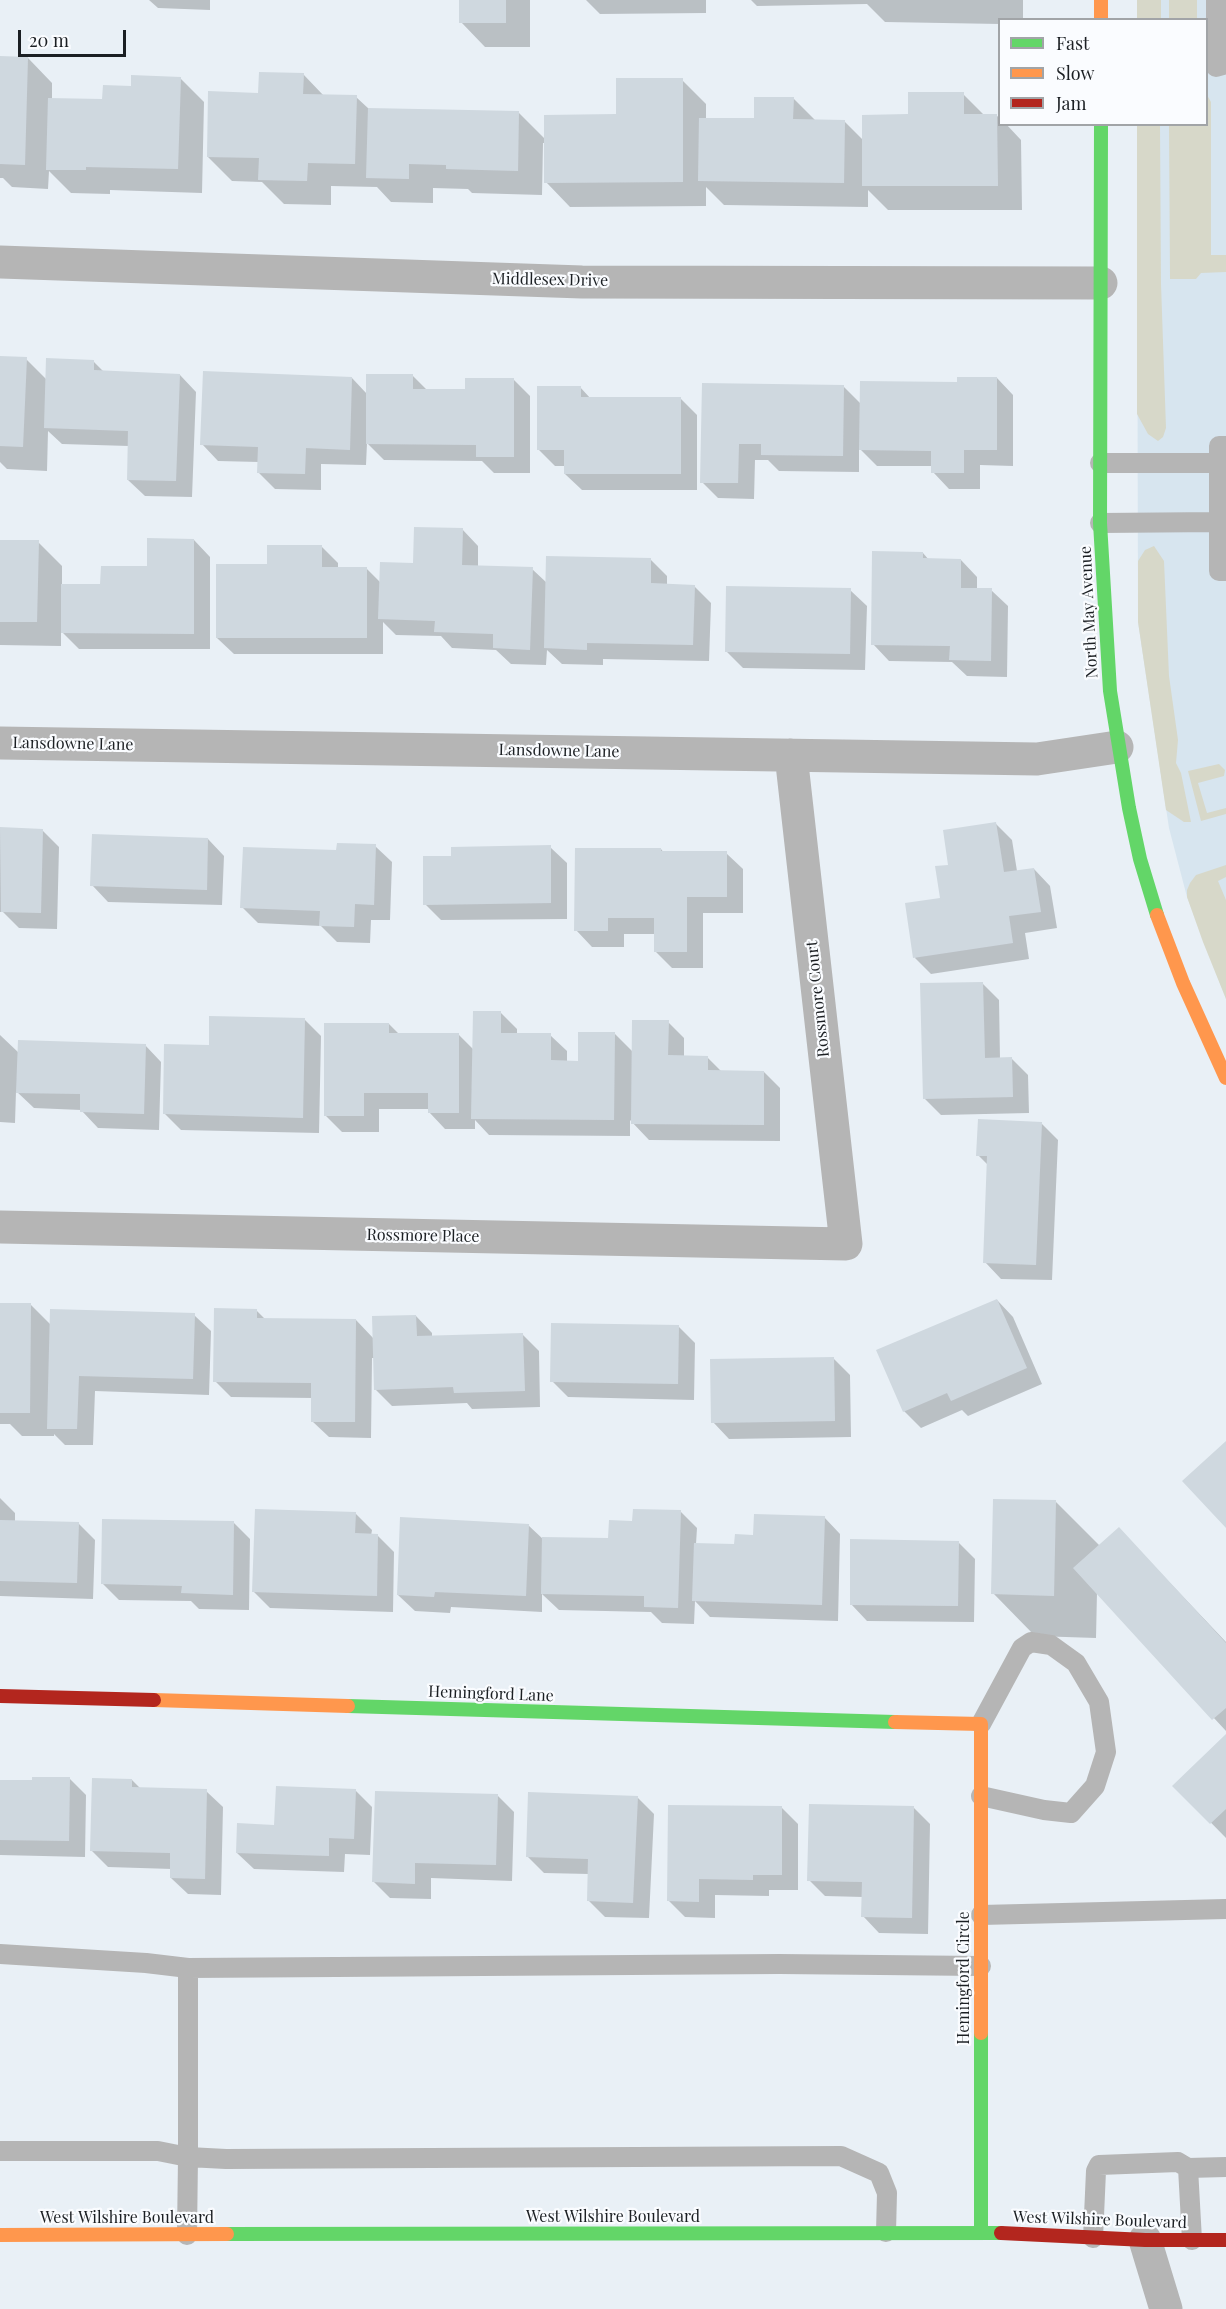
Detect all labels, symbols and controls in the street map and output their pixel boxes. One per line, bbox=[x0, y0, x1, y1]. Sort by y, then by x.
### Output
scale bar bbox=[21, 18, 129, 56]
legend bbox=[998, 18, 1208, 126]
text: 20 m bbox=[29, 28, 69, 52]
text: Fast bbox=[1056, 31, 1089, 55]
text: Slow bbox=[1056, 61, 1094, 85]
text: Jam bbox=[1056, 91, 1086, 115]
street label: Middlesex Drive bbox=[492, 269, 608, 291]
street label: North May Avenue bbox=[1076, 545, 1102, 679]
street label: Lansdowne Lane bbox=[12, 733, 134, 755]
street label: Lansdowne Lane bbox=[498, 740, 620, 762]
street label: Rossmore Court bbox=[802, 940, 834, 1058]
street label: Rossmore Place bbox=[366, 1225, 480, 1247]
street label: Hemingford Lane bbox=[428, 1682, 554, 1706]
street label: Hemingford Circle bbox=[954, 1911, 974, 2045]
street label: West Wilshire Boulevard bbox=[526, 2207, 700, 2227]
street label: West Wilshire Boulevard bbox=[1013, 2207, 1187, 2233]
street label: West Wilshire Boulevard bbox=[40, 2208, 214, 2228]

